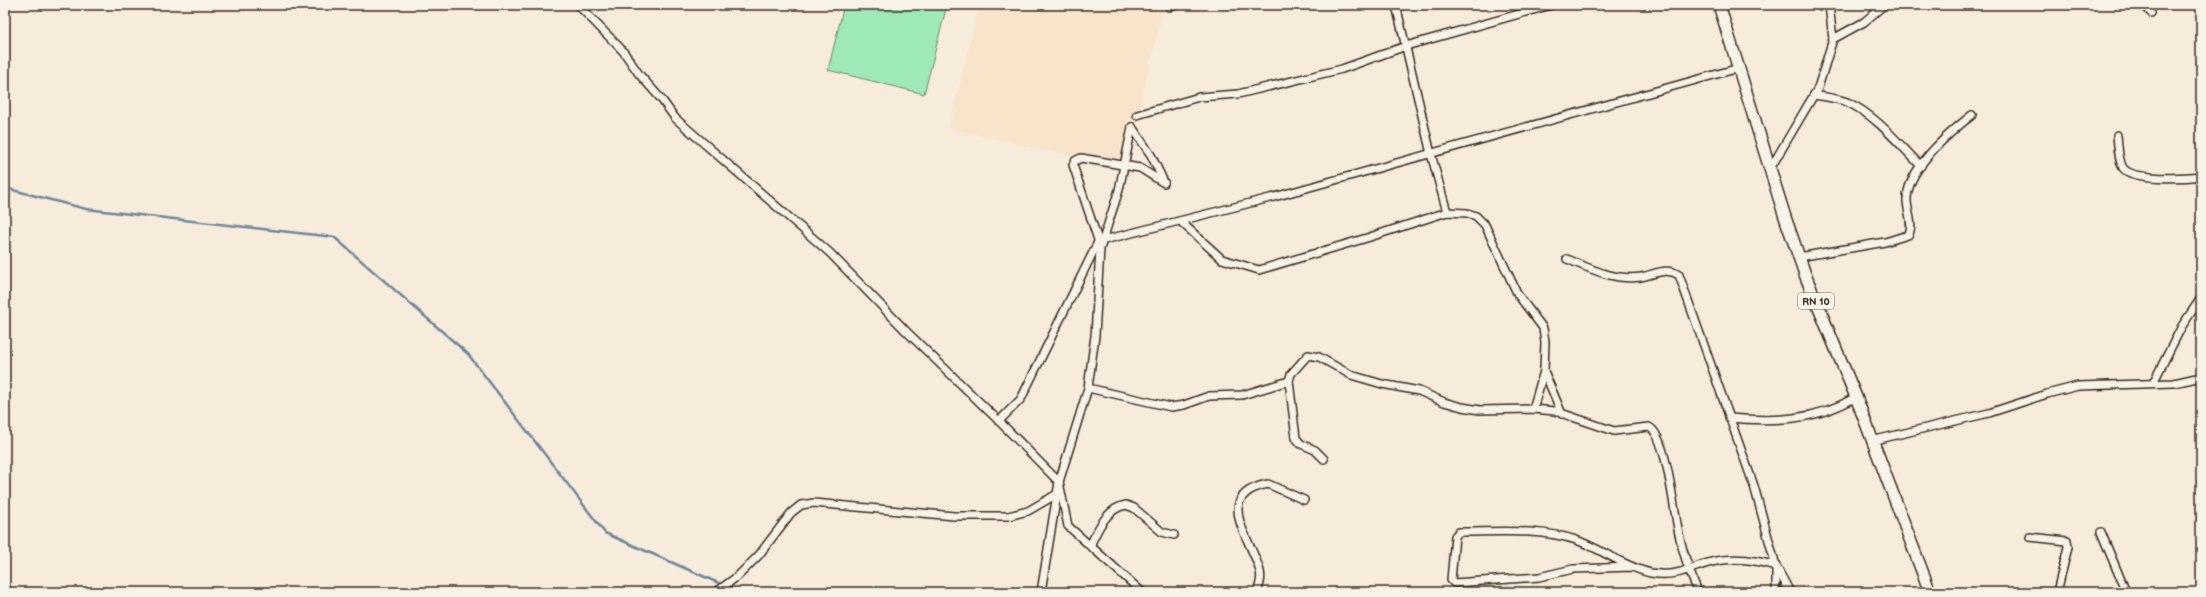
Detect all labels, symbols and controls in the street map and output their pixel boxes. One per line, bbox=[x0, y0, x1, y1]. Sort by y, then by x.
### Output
road number: RN 10 bbox=[1798, 293, 1834, 309]

